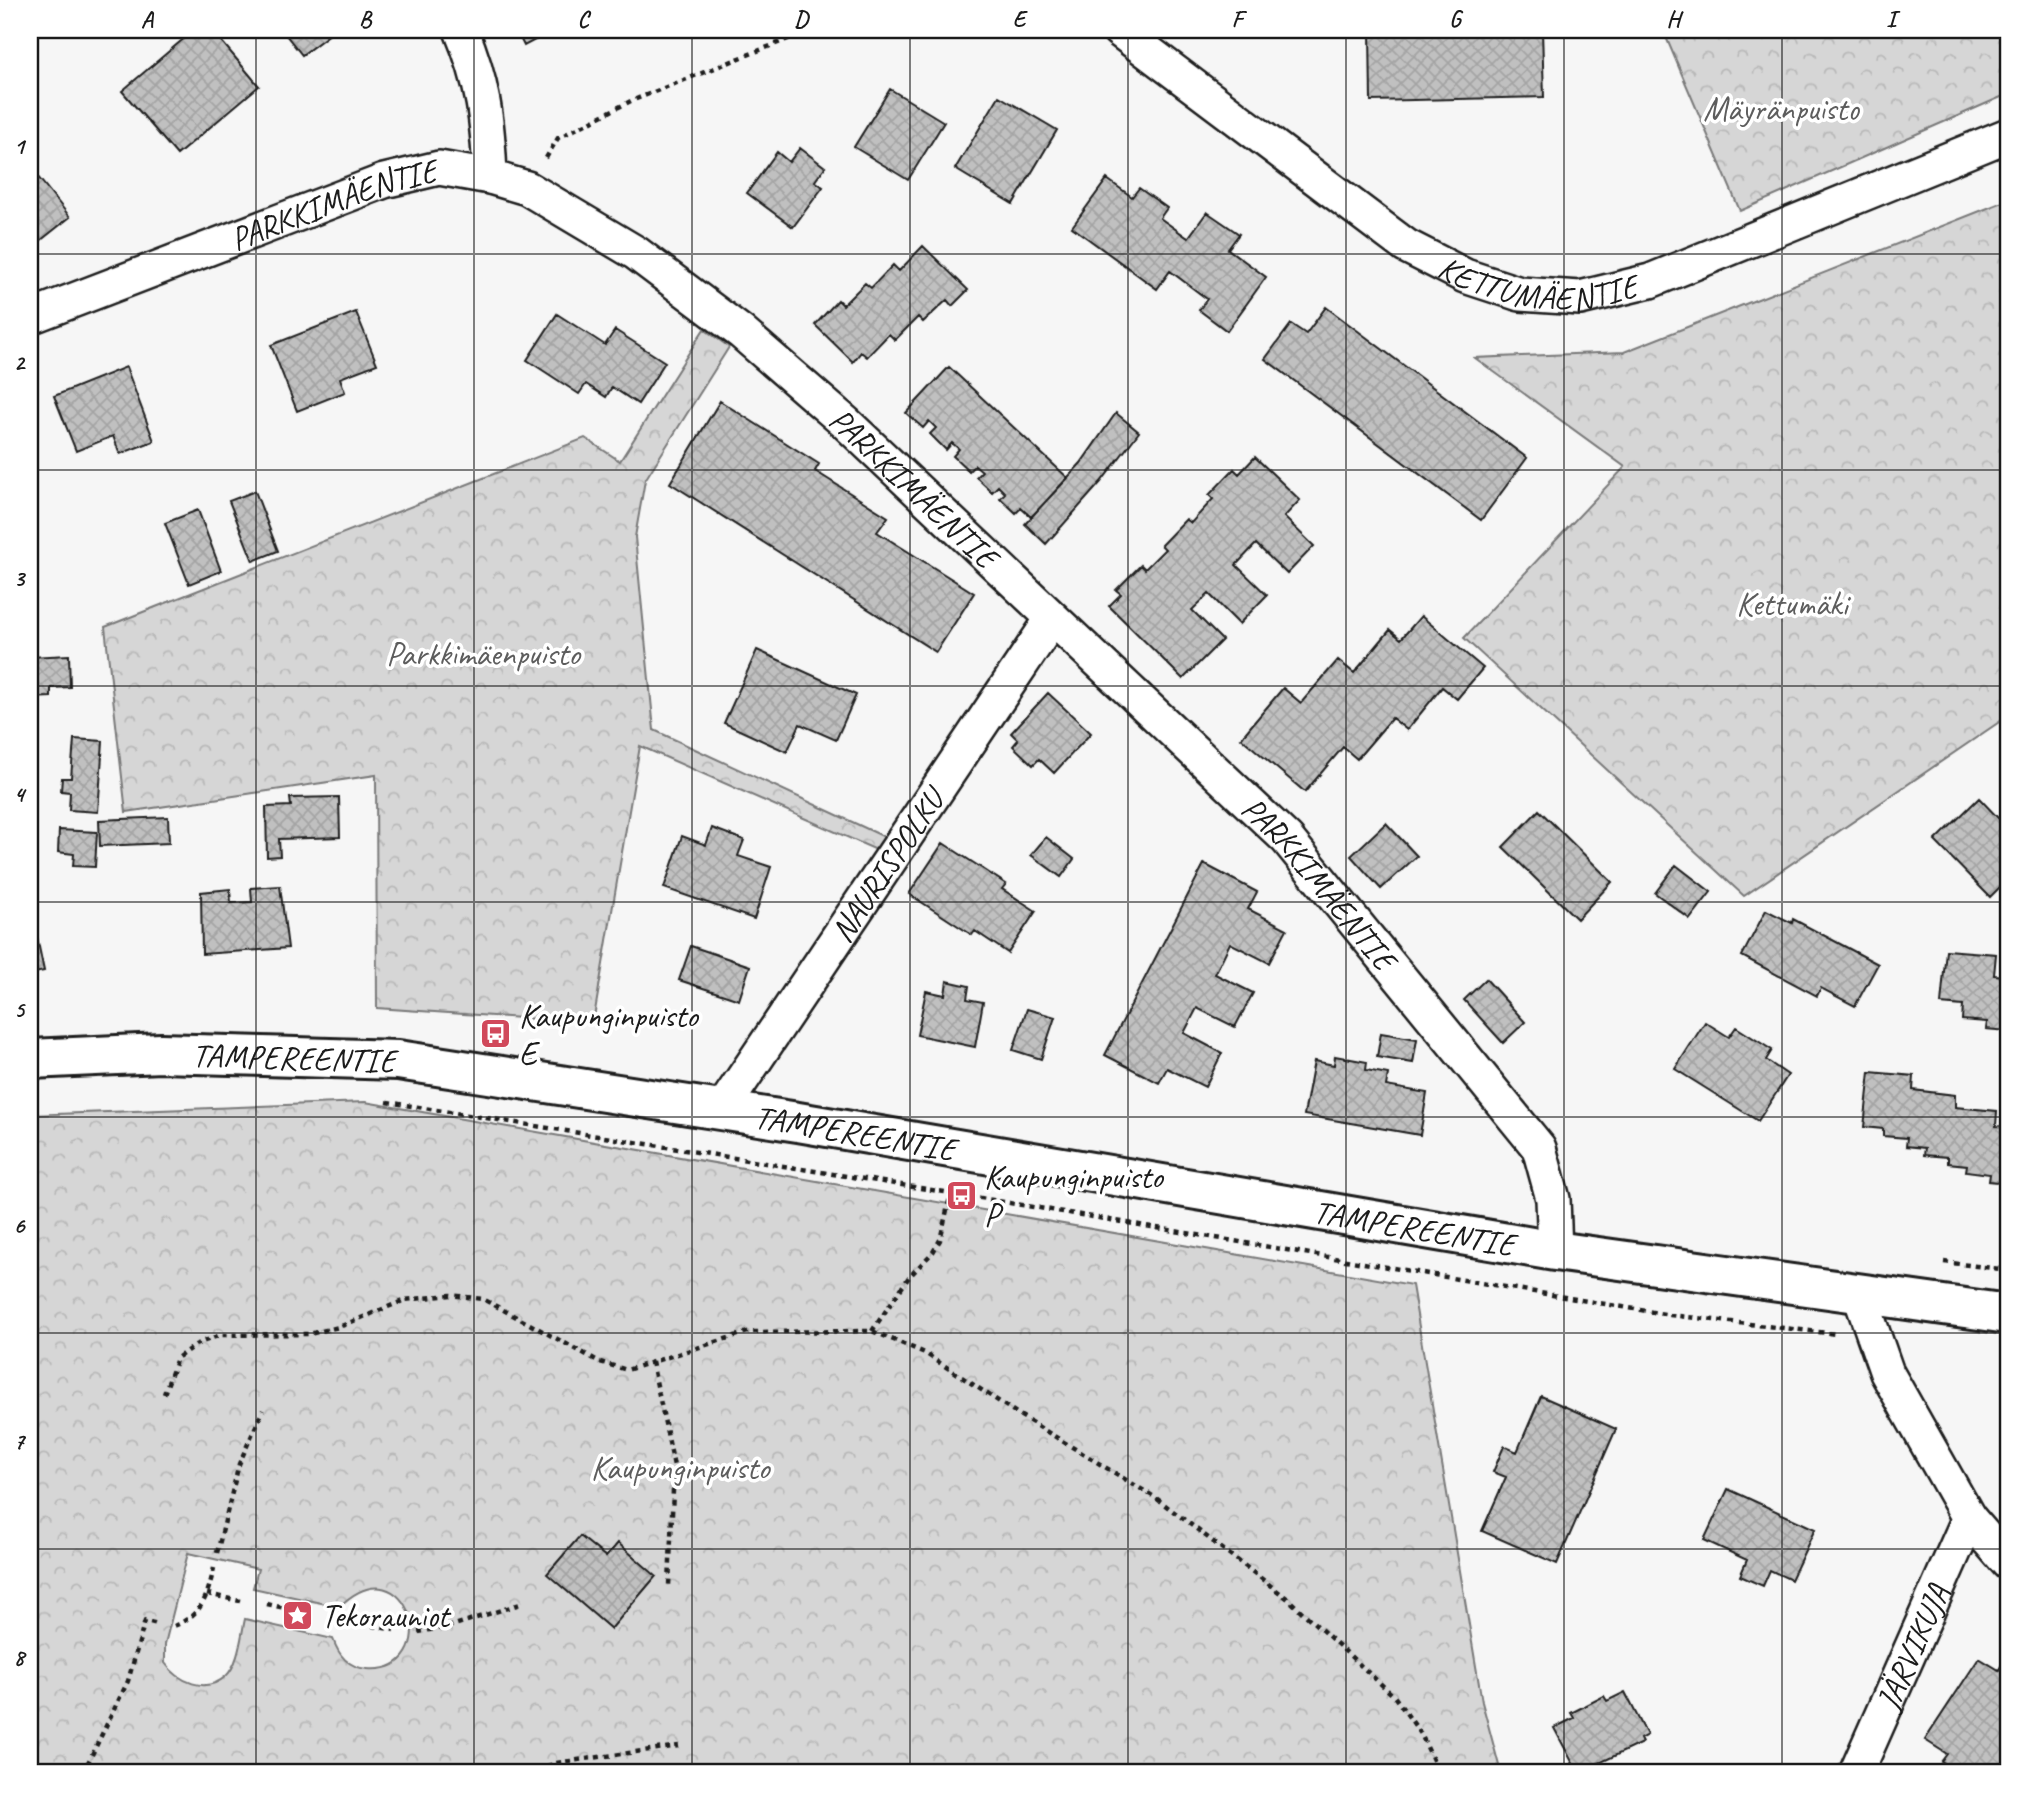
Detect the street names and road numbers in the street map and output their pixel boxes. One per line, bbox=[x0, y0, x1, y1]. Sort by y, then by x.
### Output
street label: PARKKIMÄENTIE bbox=[224, 148, 444, 260]
street label: KETTUMÄENTIE bbox=[1431, 246, 1645, 321]
street label: PARKKIMÄENTIE bbox=[821, 398, 1009, 580]
street label: NAURISPOLKU bbox=[821, 778, 956, 950]
street label: PARKKIMÄENTIE bbox=[1233, 788, 1408, 982]
street label: TAMPEREENTIE bbox=[192, 1034, 400, 1082]
street label: TAMPEREENTIE bbox=[752, 1096, 963, 1171]
street label: TAMPEREENTIE bbox=[1310, 1190, 1521, 1266]
street label: JÄRVIKUJA bbox=[1866, 1577, 1960, 1718]

